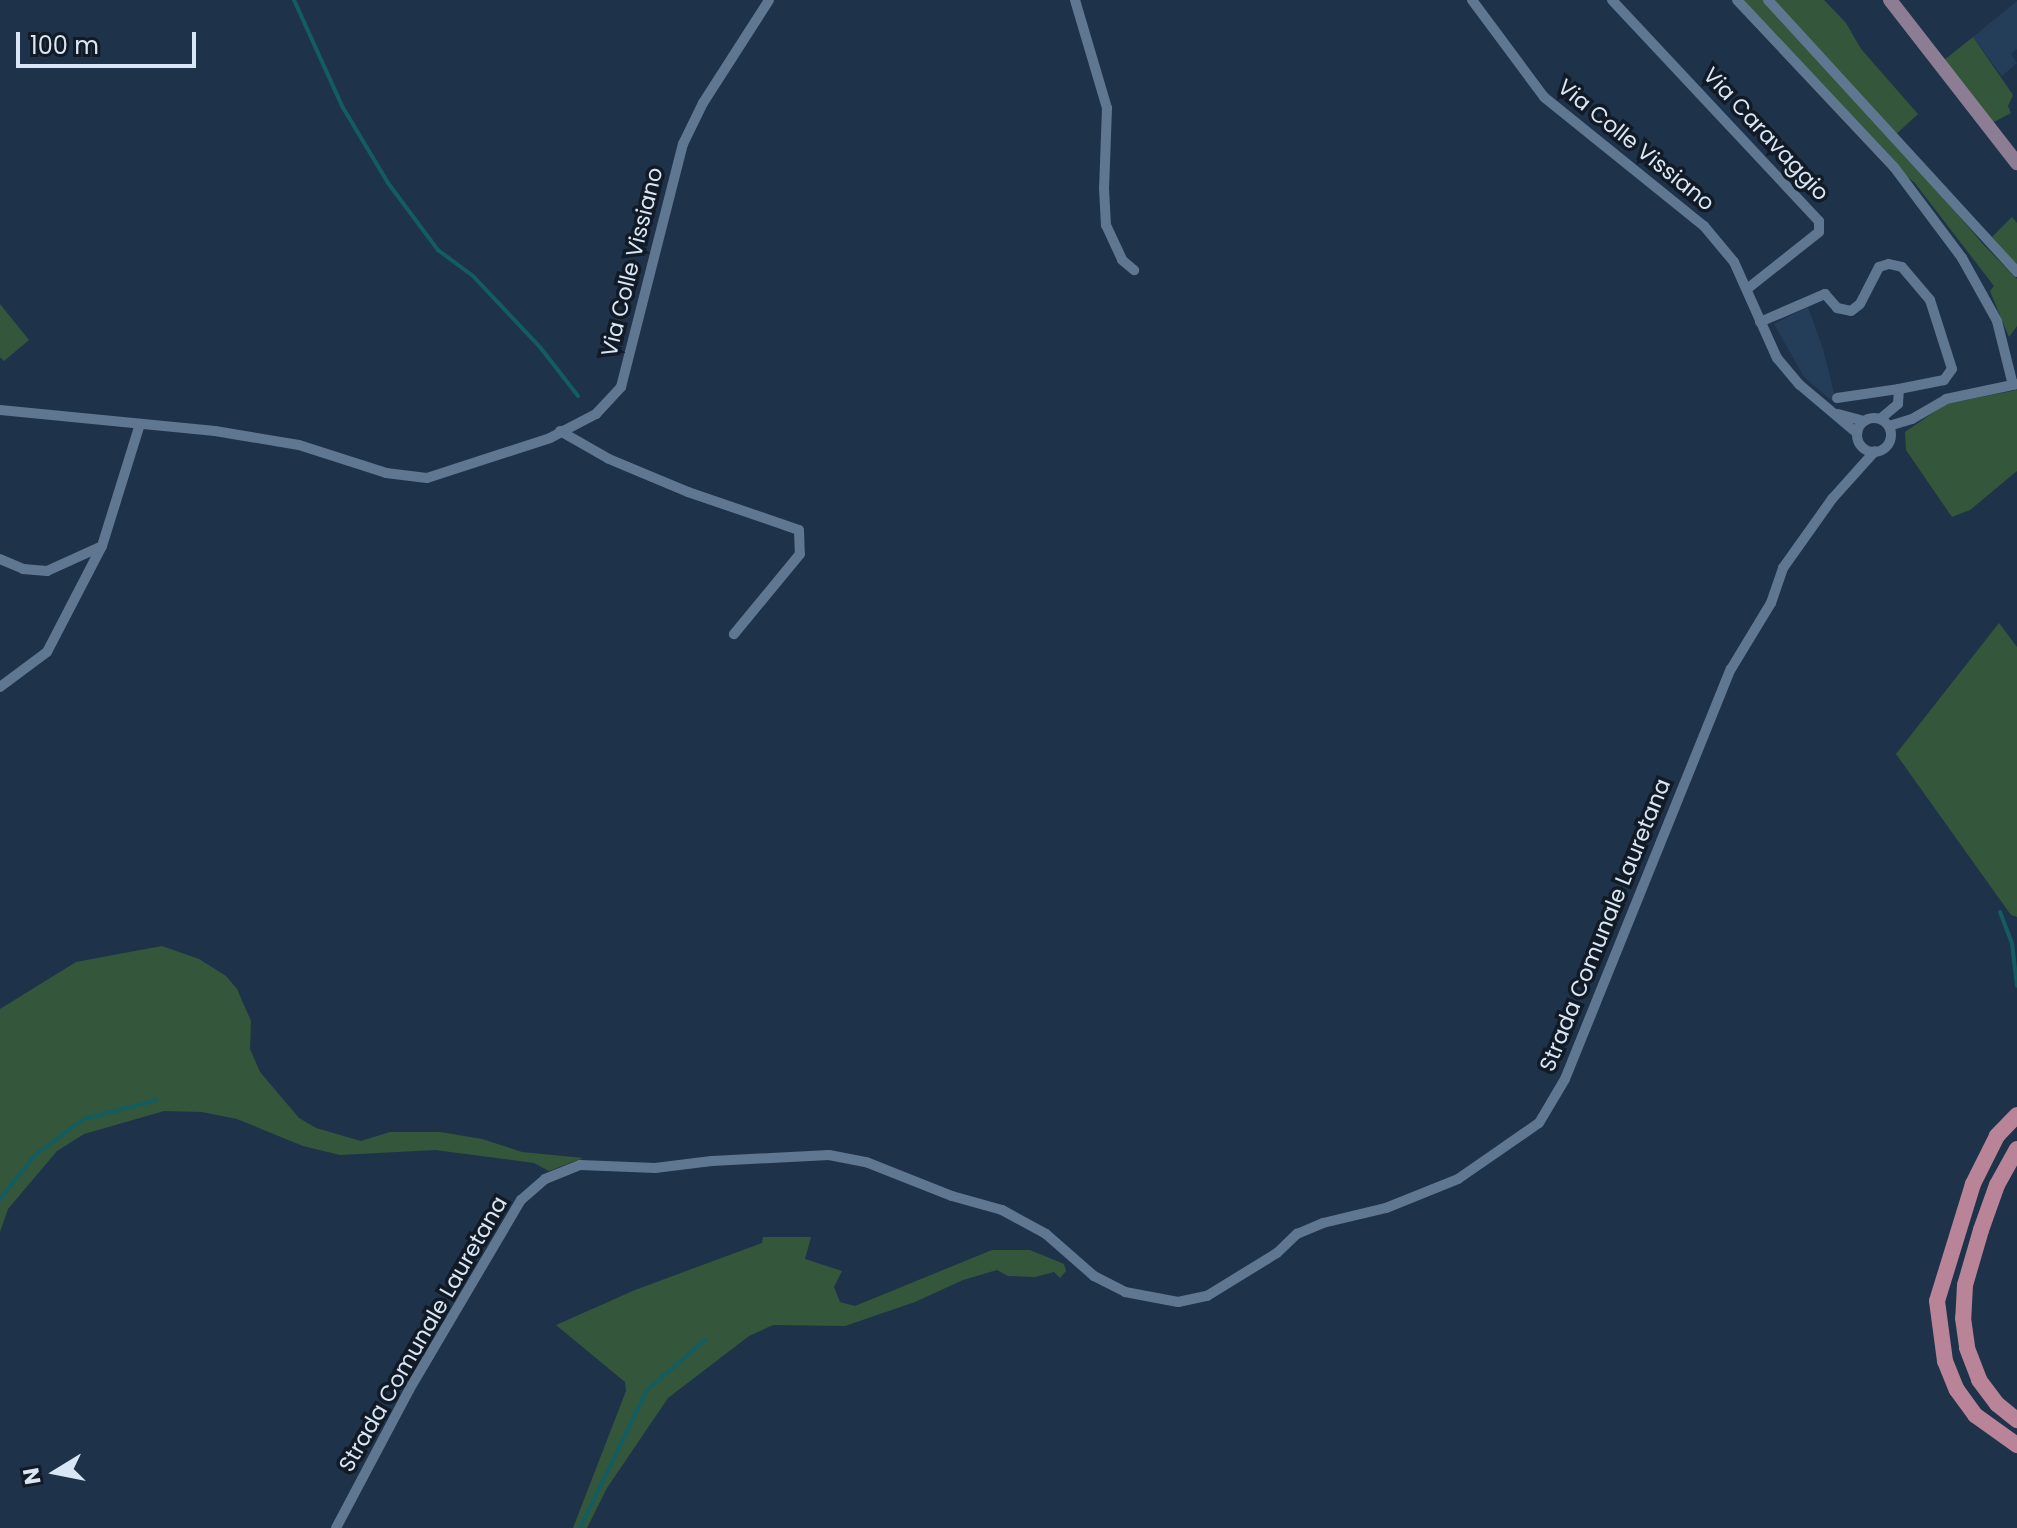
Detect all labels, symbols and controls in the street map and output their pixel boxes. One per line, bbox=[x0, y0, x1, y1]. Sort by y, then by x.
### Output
scale bar bbox=[20, 16, 200, 66]
text: 100 m bbox=[30, 29, 99, 62]
street label: Via Caravaggio bbox=[1698, 62, 1834, 206]
street label: Via Colle Vissiano bbox=[1552, 74, 1720, 216]
street label: Via Colle Vissiano bbox=[596, 165, 668, 359]
street label: Strada Comunale Lauretana bbox=[1534, 775, 1676, 1075]
street label: Strada Comunale Lauretana bbox=[333, 1192, 513, 1476]
north arrow bbox=[16, 1432, 96, 1512]
text: N bbox=[15, 1465, 49, 1487]

